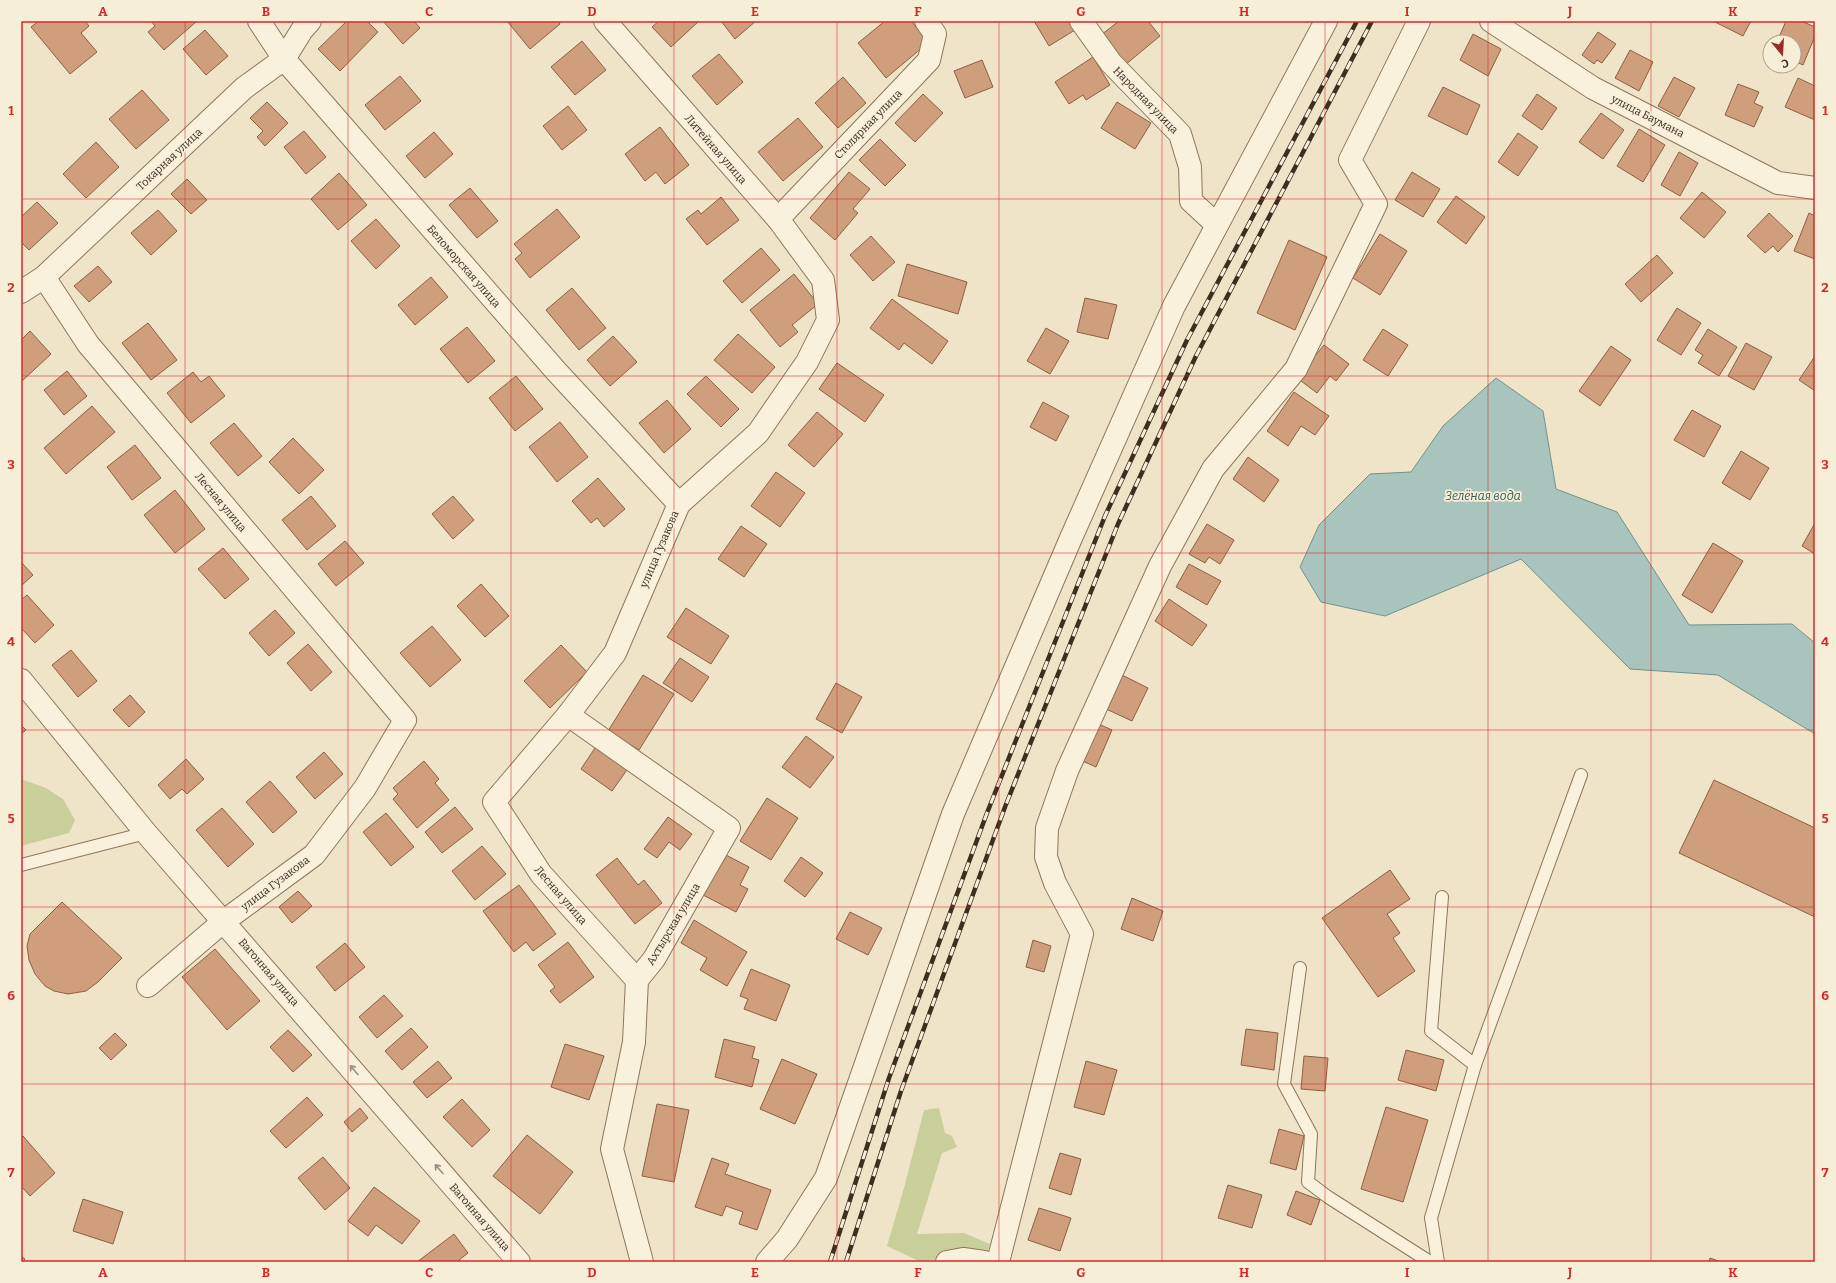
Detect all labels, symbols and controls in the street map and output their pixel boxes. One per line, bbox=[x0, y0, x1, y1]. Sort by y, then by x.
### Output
text: A bbox=[98, 4, 108, 19]
text: B bbox=[262, 4, 270, 19]
text: C bbox=[425, 4, 433, 19]
text: D bbox=[587, 4, 597, 19]
text: E bbox=[751, 4, 759, 19]
text: F bbox=[914, 4, 922, 19]
text: G bbox=[1076, 4, 1086, 19]
text: H bbox=[1239, 4, 1249, 19]
text: I bbox=[1405, 4, 1410, 19]
text: J bbox=[1567, 4, 1573, 19]
text: K bbox=[1728, 4, 1738, 19]
north arrow bbox=[1762, 34, 1802, 74]
text: С bbox=[1780, 56, 1790, 70]
street label: Народная улица bbox=[1110, 64, 1181, 137]
street label: Столярная улица bbox=[832, 87, 905, 162]
street label: улица Баумана bbox=[1608, 92, 1687, 140]
text: 1 bbox=[8, 103, 14, 118]
text: 1 bbox=[1822, 103, 1828, 118]
street label: Литейная улица bbox=[682, 112, 749, 187]
street label: Токарная улица bbox=[134, 126, 205, 193]
street label: Беломорская улица bbox=[424, 222, 503, 310]
text: 2 bbox=[7, 280, 15, 295]
text: 2 bbox=[1821, 280, 1829, 295]
text: 3 bbox=[7, 457, 15, 472]
text: 3 bbox=[1821, 457, 1829, 472]
street label: Лесная улица bbox=[192, 470, 249, 535]
water label: Зелёная вода bbox=[1445, 489, 1521, 503]
street label: улица Гузакова bbox=[637, 509, 682, 591]
text: 4 bbox=[7, 634, 15, 649]
text: 4 bbox=[1821, 634, 1829, 649]
text: 5 bbox=[7, 811, 15, 826]
text: 5 bbox=[1821, 811, 1829, 826]
street label: улица Гузакова bbox=[238, 853, 312, 914]
street label: Лесная улица bbox=[532, 863, 590, 927]
street label: Ахтырская улица bbox=[644, 881, 703, 967]
street label: Вагонная улица bbox=[236, 936, 302, 1009]
text: 6 bbox=[7, 988, 15, 1003]
text: 6 bbox=[1821, 988, 1829, 1003]
one-way arrow bbox=[349, 1065, 358, 1076]
one-way arrow bbox=[434, 1163, 443, 1174]
text: 7 bbox=[8, 1165, 15, 1180]
text: 7 bbox=[1822, 1165, 1829, 1180]
street label: Вагонная улица bbox=[447, 1181, 513, 1254]
text: A bbox=[98, 1265, 108, 1280]
text: B bbox=[262, 1265, 270, 1280]
text: C bbox=[425, 1265, 433, 1280]
text: D bbox=[587, 1265, 597, 1280]
text: E bbox=[751, 1265, 759, 1280]
text: F bbox=[914, 1265, 922, 1280]
text: G bbox=[1076, 1265, 1086, 1280]
text: H bbox=[1239, 1265, 1249, 1280]
text: I bbox=[1405, 1265, 1410, 1280]
text: J bbox=[1567, 1265, 1573, 1280]
text: K bbox=[1728, 1265, 1738, 1280]

